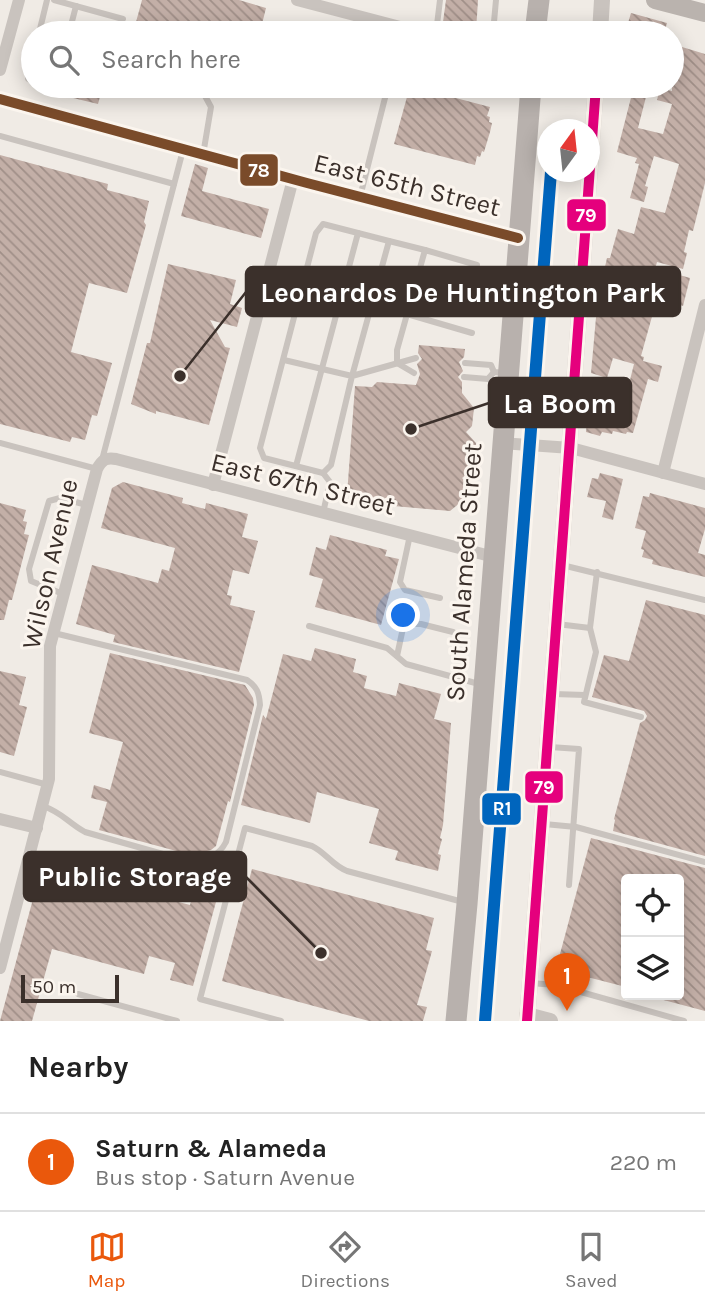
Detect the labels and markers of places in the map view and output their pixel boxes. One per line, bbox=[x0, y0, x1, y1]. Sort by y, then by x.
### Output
callout: Leonardos De Huntington Park bbox=[246, 267, 680, 316]
callout: La Boom bbox=[489, 378, 631, 427]
callout: Public Storage bbox=[24, 852, 246, 901]
pin: 1 bbox=[544, 953, 590, 1011]

